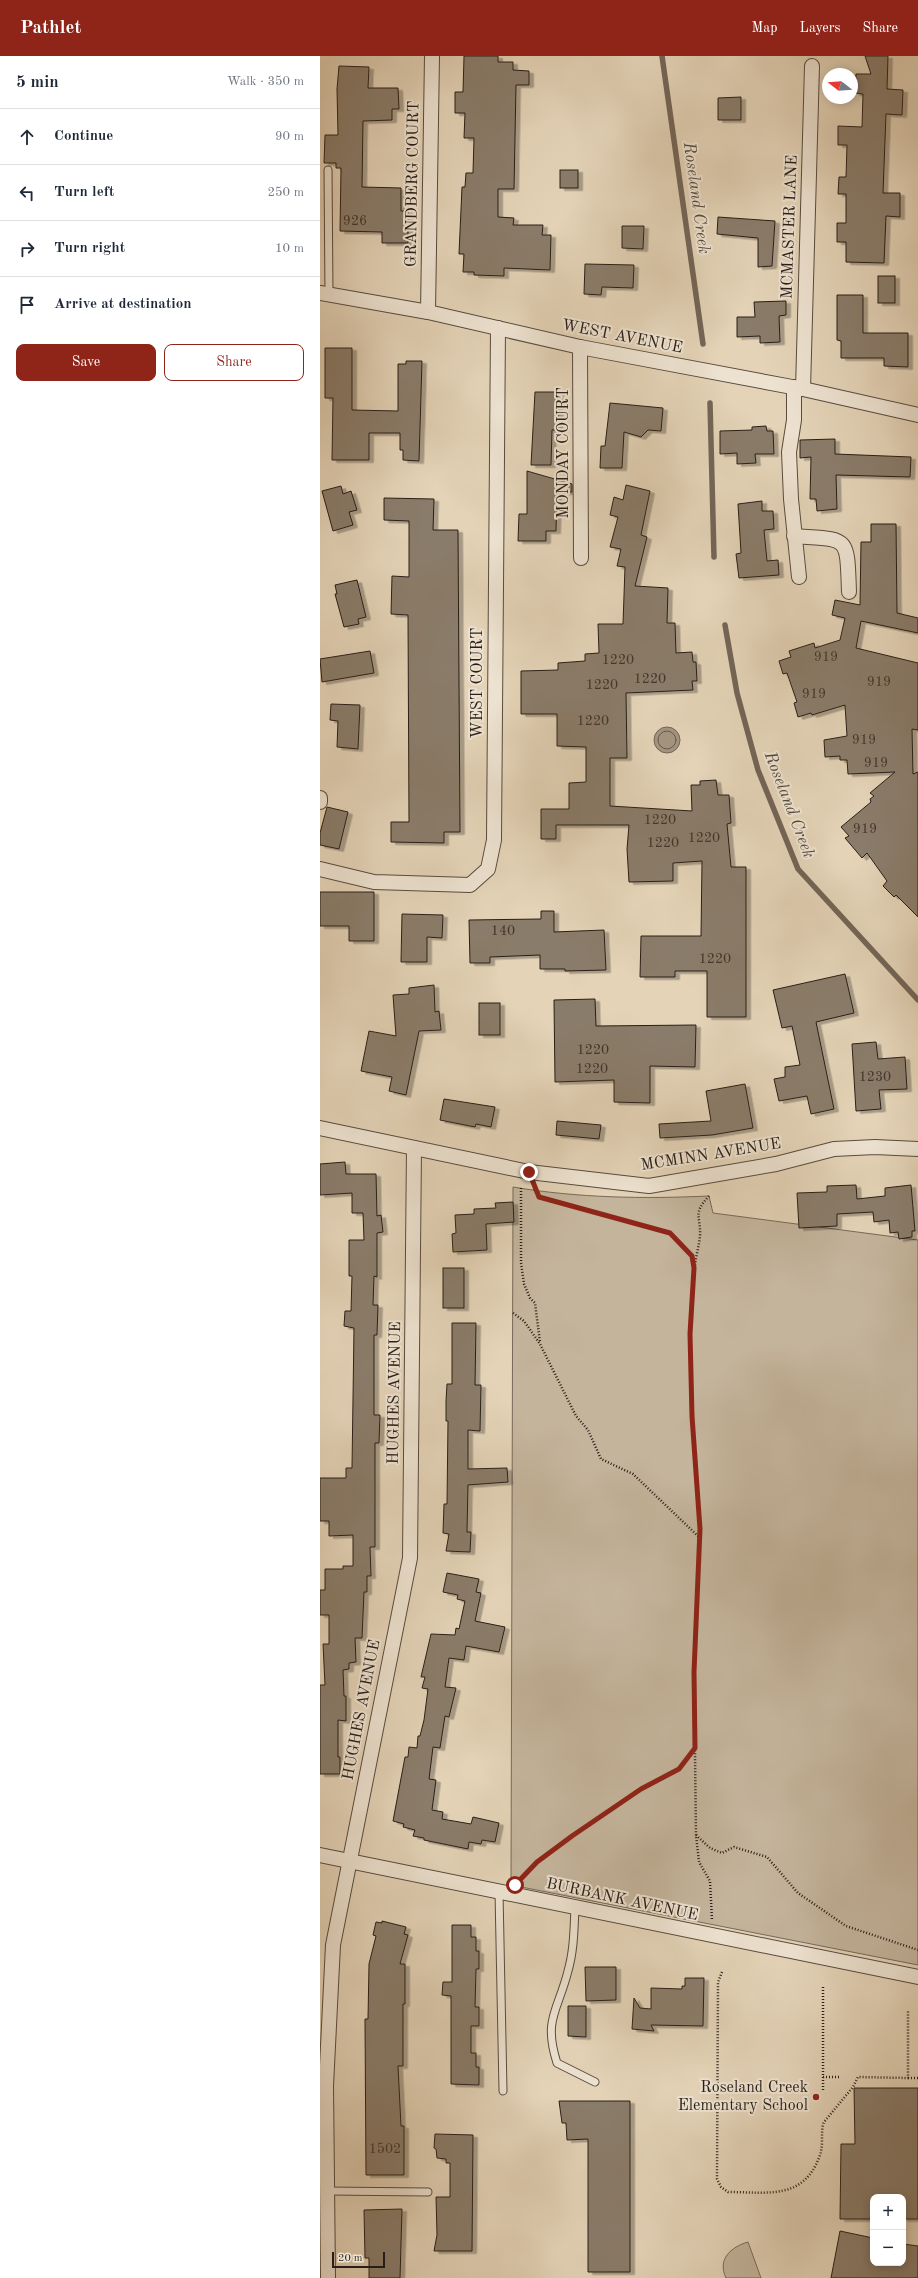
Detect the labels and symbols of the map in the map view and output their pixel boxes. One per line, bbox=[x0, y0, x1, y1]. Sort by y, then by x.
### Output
north arrow bbox=[822, 68, 858, 104]
street label: GRANDBERG COURT bbox=[404, 101, 422, 267]
water label: Roseland Creek bbox=[680, 140, 712, 255]
street label: MCMASTER LANE bbox=[779, 155, 801, 299]
house number: 926 bbox=[343, 214, 367, 228]
street label: WEST AVENUE bbox=[560, 317, 684, 357]
street label: MONDAY COURT bbox=[556, 387, 572, 519]
street label: WEST COURT bbox=[470, 628, 486, 738]
house number: 919 bbox=[814, 650, 838, 664]
house number: 1220 bbox=[602, 653, 634, 667]
house number: 1220 bbox=[634, 672, 666, 686]
house number: 919 bbox=[867, 675, 891, 689]
house number: 1220 bbox=[586, 678, 618, 692]
house number: 919 bbox=[802, 687, 826, 701]
house number: 1220 bbox=[577, 714, 609, 728]
house number: 919 bbox=[852, 733, 876, 747]
water label: Roseland Creek bbox=[761, 748, 817, 861]
house number: 919 bbox=[864, 756, 888, 770]
house number: 1220 bbox=[644, 813, 676, 827]
house number: 919 bbox=[853, 822, 877, 836]
house number: 1220 bbox=[688, 831, 720, 845]
house number: 1220 bbox=[647, 836, 679, 850]
house number: 140 bbox=[491, 924, 515, 938]
house number: 1220 bbox=[699, 952, 731, 966]
house number: 1220 bbox=[577, 1043, 609, 1057]
house number: 1220 bbox=[576, 1062, 608, 1076]
house number: 1230 bbox=[859, 1070, 891, 1084]
street label: MCMINN AVENUE bbox=[640, 1136, 782, 1174]
route end bbox=[520, 1163, 538, 1181]
street label: HUGHES AVENUE bbox=[386, 1321, 404, 1465]
street label: HUGHES AVENUE bbox=[340, 1638, 384, 1782]
route start bbox=[506, 1876, 524, 1894]
street label: BURBANK AVENUE bbox=[545, 1876, 699, 1924]
place label: Roseland Creek Elementary School bbox=[678, 2080, 808, 2114]
marker: Roseland Creek Elementary School bbox=[811, 2092, 821, 2102]
house number: 1502 bbox=[369, 2142, 401, 2156]
scale bar bbox=[332, 2250, 385, 2269]

